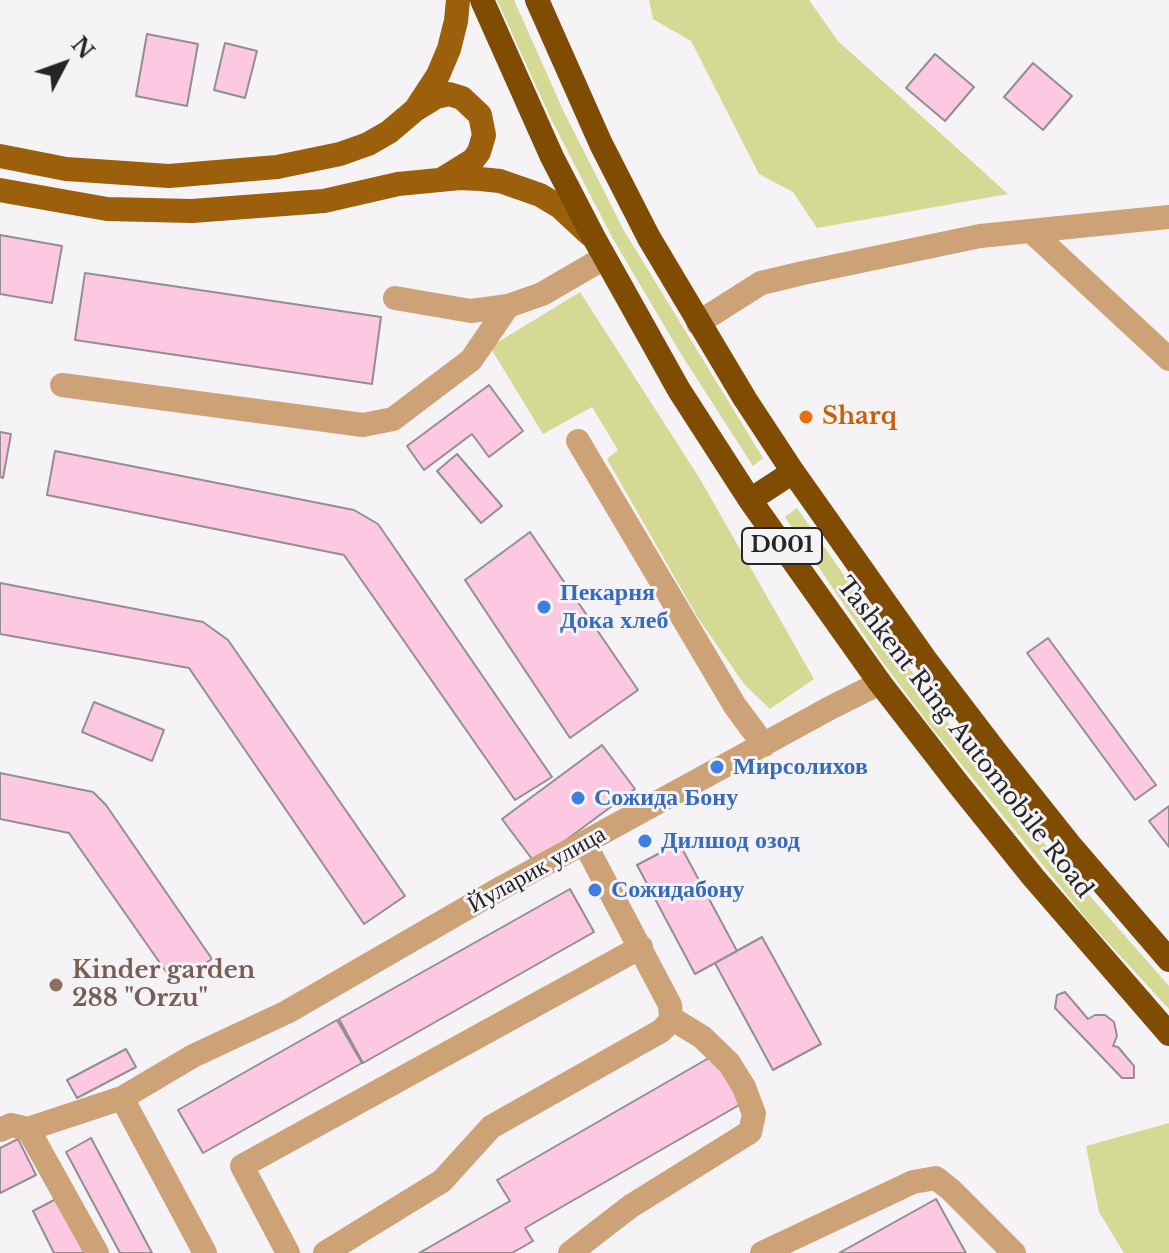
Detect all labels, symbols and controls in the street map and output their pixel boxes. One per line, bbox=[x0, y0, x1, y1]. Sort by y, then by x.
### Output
north arrow bbox=[24, 24, 104, 104]
text: N bbox=[66, 31, 99, 65]
place label: Sharq bbox=[822, 403, 897, 431]
marker: Sharq bbox=[797, 408, 815, 426]
road number: D001 bbox=[742, 528, 822, 564]
street label: Tashkent Ring Automobile Road bbox=[830, 572, 1098, 904]
place label: Пекарня Дока хлеб bbox=[560, 579, 668, 635]
marker: Пекарня Дока хлеб bbox=[535, 598, 553, 616]
place label: Мирсолихов bbox=[733, 753, 868, 781]
marker: Мирсолихов bbox=[708, 758, 726, 776]
place label: Сожида Бону bbox=[594, 784, 738, 812]
marker: Сожида Бону bbox=[569, 789, 587, 807]
street label: Йуларик улица bbox=[463, 820, 611, 920]
place label: Дилшод озод bbox=[661, 827, 800, 855]
marker: Дилшод озод bbox=[636, 832, 654, 850]
place label: Сожидабону bbox=[611, 876, 745, 904]
marker: Сожидабону bbox=[586, 881, 604, 899]
place label: Kinder garden 288 "Orzu" bbox=[72, 957, 255, 1013]
marker: Kinder garden 288 "Orzu" bbox=[47, 976, 65, 994]

